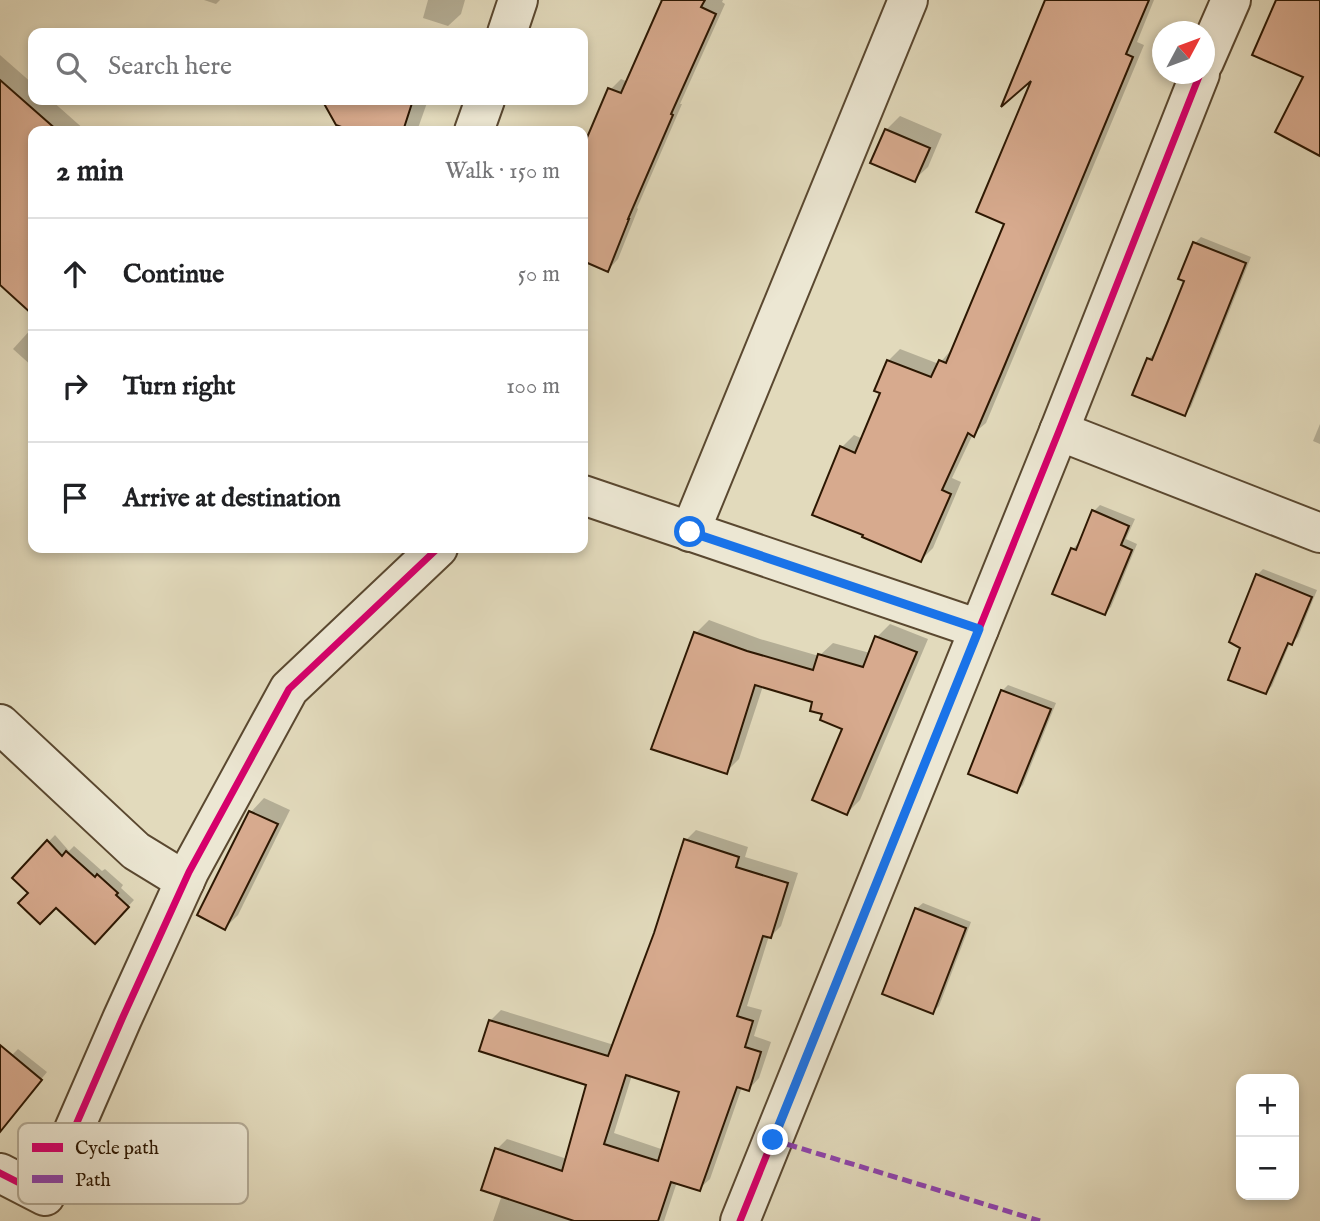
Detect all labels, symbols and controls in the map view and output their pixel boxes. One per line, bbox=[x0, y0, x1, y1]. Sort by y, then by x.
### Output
north arrow bbox=[1152, 21, 1215, 84]
search box bbox=[28, 28, 588, 105]
icon: search bbox=[52, 48, 90, 86]
text: Search here bbox=[108, 50, 232, 83]
text: 2 min bbox=[56, 153, 124, 191]
text: Walk · 150 m bbox=[445, 157, 560, 186]
icon: ahead bbox=[56, 255, 94, 293]
text: Continue bbox=[123, 258, 224, 291]
text: 50 m bbox=[518, 260, 560, 289]
icon: right bbox=[56, 367, 94, 405]
text: Turn right bbox=[123, 370, 236, 403]
text: 100 m bbox=[506, 372, 560, 401]
icon: arrive bbox=[56, 479, 94, 517]
text: Arrive at destination bbox=[123, 482, 341, 515]
route start bbox=[674, 516, 705, 547]
map controls bbox=[1236, 1074, 1299, 1200]
button: + bbox=[1236, 1074, 1299, 1137]
legend bbox=[18, 1123, 248, 1204]
route end bbox=[757, 1124, 788, 1155]
text: Cycle path bbox=[75, 1137, 159, 1161]
button: − bbox=[1236, 1137, 1299, 1200]
text: Path bbox=[75, 1169, 111, 1193]

